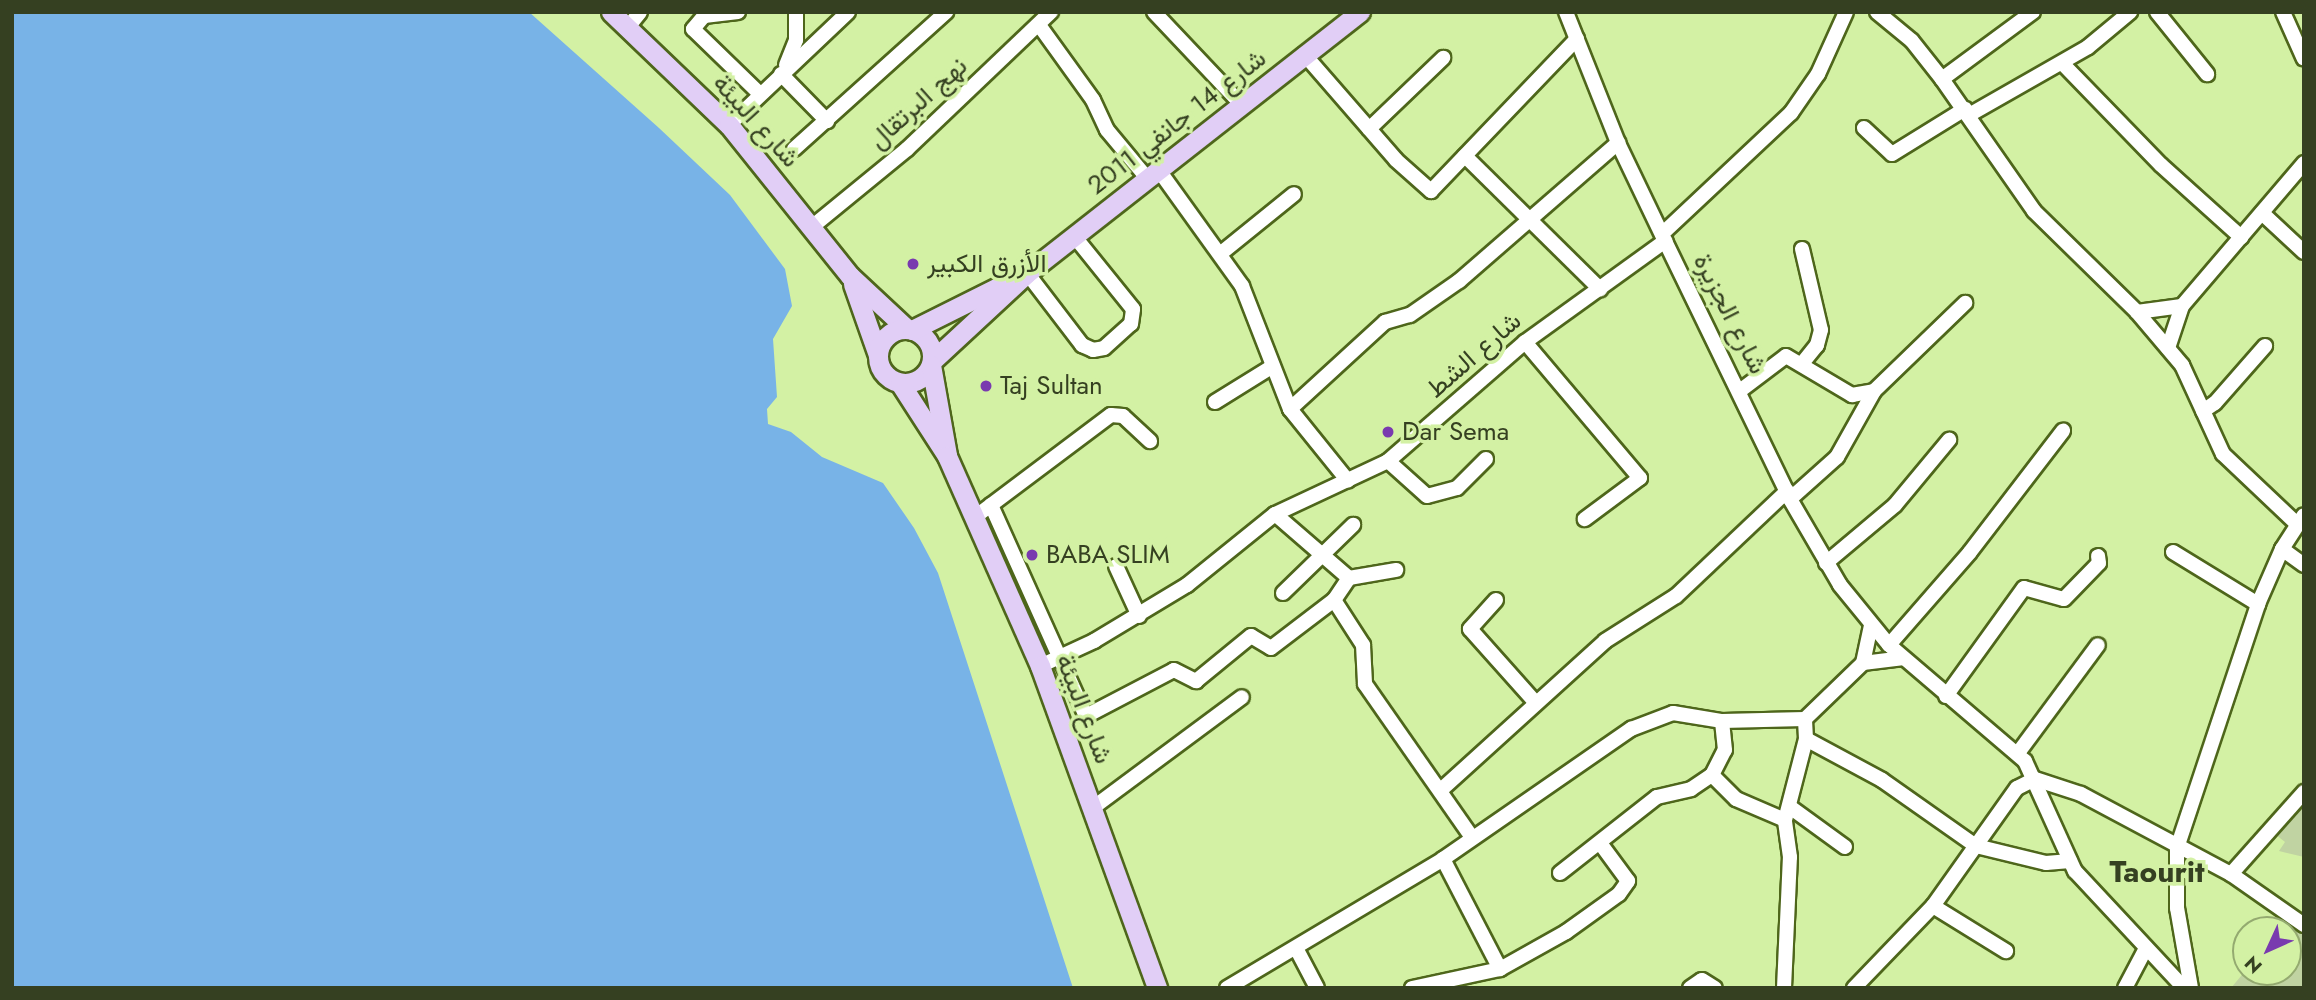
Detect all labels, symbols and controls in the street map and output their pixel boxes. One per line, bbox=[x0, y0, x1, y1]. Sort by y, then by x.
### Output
street label: شارع 14 جانفي 2011 bbox=[1082, 43, 1272, 201]
street label: نهج البرتقال bbox=[862, 51, 974, 155]
street label: شارع البيئة bbox=[706, 68, 806, 174]
place label: الأزرق الكبير bbox=[927, 248, 1046, 280]
street label: شارع الجزيرة bbox=[1686, 249, 1774, 379]
marker: الأزرق الكبير bbox=[905, 256, 921, 272]
street label: شارع الشط bbox=[1420, 305, 1528, 405]
place label: Taj Sultan bbox=[1000, 370, 1103, 402]
marker: Taj Sultan bbox=[978, 378, 994, 394]
place label: Dar Sema bbox=[1402, 416, 1509, 448]
marker: Dar Sema bbox=[1380, 424, 1396, 440]
place label: BABA SLIM bbox=[1046, 539, 1170, 571]
marker: BABA SLIM bbox=[1024, 547, 1040, 563]
street label: شارع البيئة bbox=[1049, 650, 1119, 768]
district label: Taourit bbox=[2109, 854, 2205, 890]
north arrow bbox=[2232, 916, 2302, 986]
text: N bbox=[2238, 950, 2268, 980]

